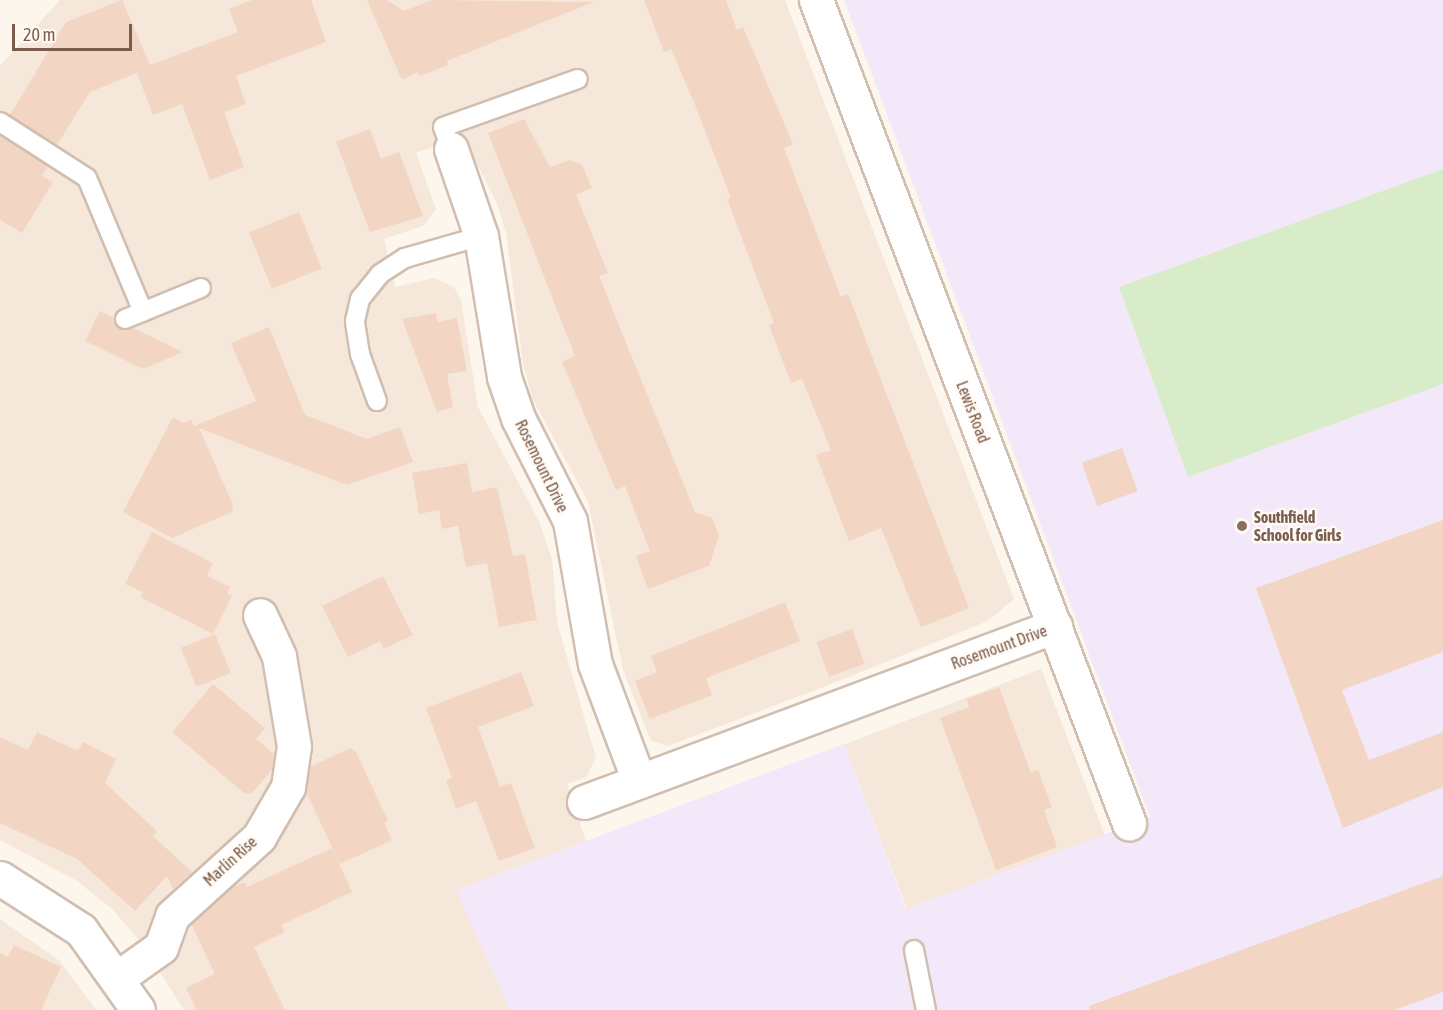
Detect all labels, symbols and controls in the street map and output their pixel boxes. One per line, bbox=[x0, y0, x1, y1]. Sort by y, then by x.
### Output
scale bar bbox=[15, 12, 135, 50]
text: 20 m bbox=[23, 24, 55, 45]
street label: Lewis Road bbox=[952, 378, 994, 446]
street label: Rosemount Drive bbox=[511, 416, 573, 516]
place label: Southfield School for Girls bbox=[1254, 507, 1341, 545]
marker: Southfield School for Girls bbox=[1235, 519, 1249, 533]
street label: Rosemount Drive bbox=[948, 621, 1050, 673]
street label: Marlin Rise bbox=[199, 832, 261, 890]

